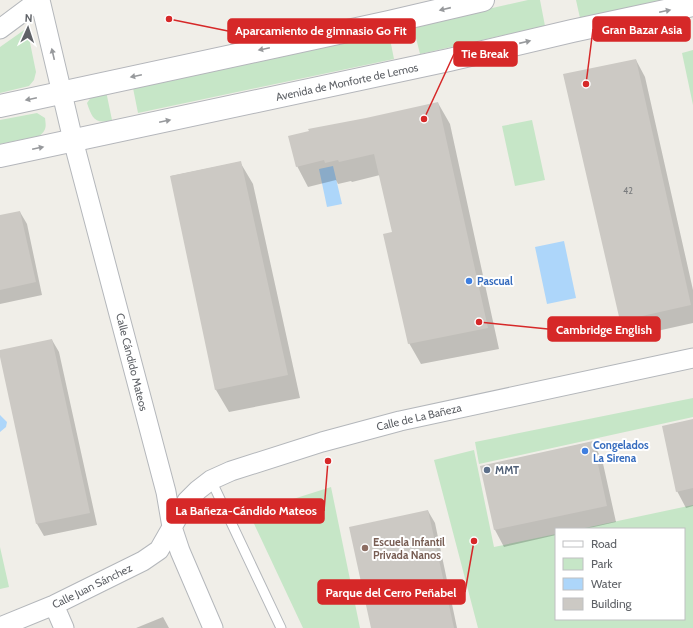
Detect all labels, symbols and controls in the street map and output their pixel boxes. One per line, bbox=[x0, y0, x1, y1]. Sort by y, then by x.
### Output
one-way arrow bbox=[439, 6, 451, 12]
north arrow bbox=[8, 8, 48, 48]
one-way arrow bbox=[659, 8, 672, 14]
text: N bbox=[24, 11, 33, 25]
callout: Gran Bazar Asia bbox=[593, 17, 690, 41]
callout: Aparcamiento de gimnasio Go Fit bbox=[228, 19, 415, 43]
text: Gran Bazar Asia bbox=[602, 22, 682, 37]
text: Aparcamiento de gimnasio Go Fit bbox=[235, 23, 407, 38]
one-way arrow bbox=[519, 39, 531, 45]
callout: Tie Break bbox=[454, 42, 517, 66]
one-way arrow bbox=[257, 46, 270, 52]
text: Tie Break bbox=[461, 46, 509, 61]
one-way arrow bbox=[49, 48, 55, 60]
street label: Avenida de Monforte de Lemos bbox=[275, 60, 420, 104]
one-way arrow bbox=[130, 73, 143, 79]
one-way arrow bbox=[25, 96, 37, 102]
one-way arrow bbox=[159, 117, 172, 123]
one-way arrow bbox=[32, 144, 44, 150]
house number: 42 bbox=[623, 185, 633, 196]
place label: Pascual bbox=[477, 274, 513, 288]
marker: Pascual bbox=[464, 276, 474, 286]
street label: Calle Cándido Mateos bbox=[113, 312, 151, 413]
callout: Cambridge English bbox=[548, 317, 660, 341]
text: Cambridge English bbox=[556, 322, 652, 337]
street label: Calle de La Bañeza bbox=[375, 400, 464, 434]
place label: Congelados La Sirena bbox=[593, 438, 649, 465]
marker: Congelados La Sirena bbox=[580, 446, 590, 456]
place label: MMT bbox=[495, 463, 519, 477]
marker: MMT bbox=[482, 465, 492, 475]
callout: La Bañeza-Cándido Mateos bbox=[167, 499, 324, 523]
text: La Bañeza-Cándido Mateos bbox=[175, 503, 317, 518]
legend bbox=[555, 528, 685, 620]
place label: Escuela Infantil Privada Nanos bbox=[373, 535, 445, 562]
text: Road bbox=[591, 536, 617, 551]
marker: Escuela Infantil Privada Nanos bbox=[360, 543, 370, 553]
text: Park bbox=[591, 556, 613, 571]
street label: Calle Juan Sánchez bbox=[50, 561, 134, 611]
text: Water bbox=[591, 576, 622, 591]
callout: Parque del Cerro Peñabel bbox=[318, 580, 465, 604]
text: Parque del Cerro Peñabel bbox=[326, 585, 456, 600]
text: Building bbox=[591, 596, 633, 611]

